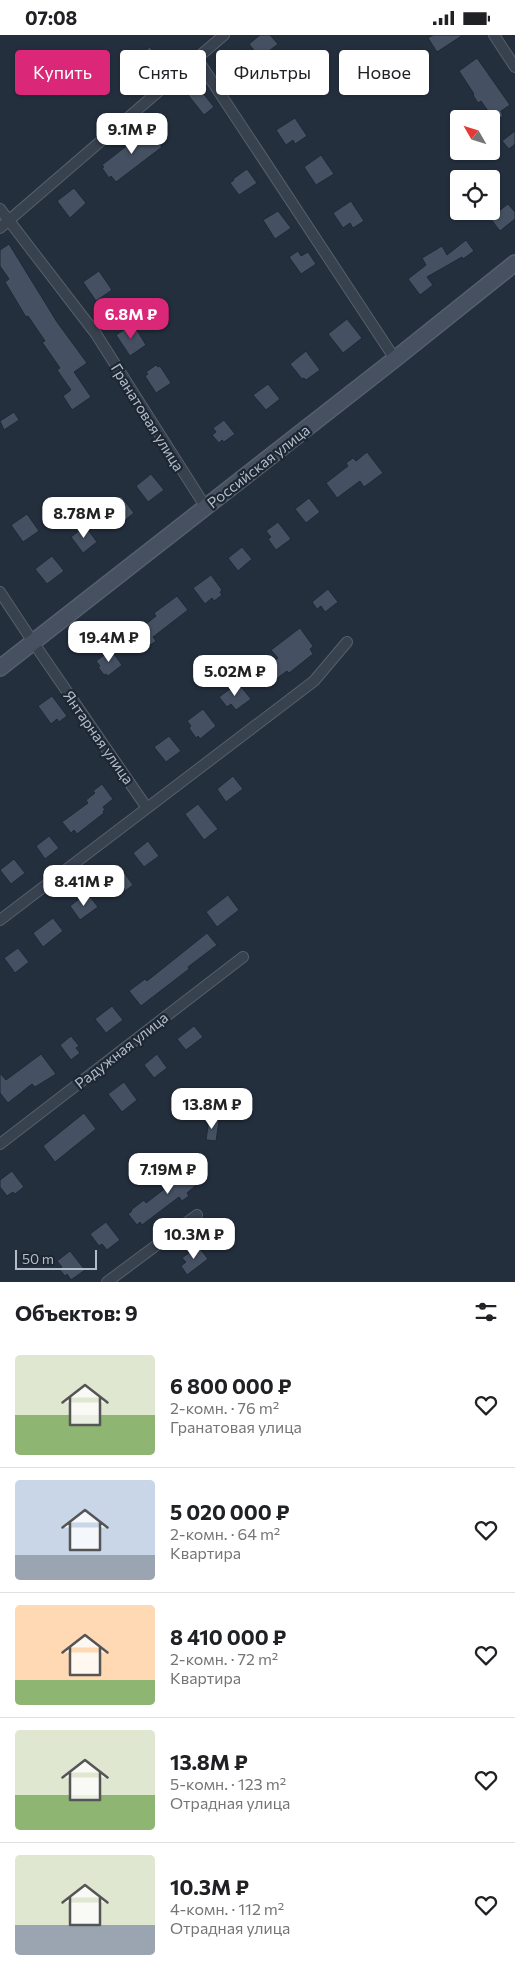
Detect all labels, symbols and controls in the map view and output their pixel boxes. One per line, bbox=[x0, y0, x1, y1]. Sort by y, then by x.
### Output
text: 07:08 bbox=[25, 6, 77, 29]
chip: Купить bbox=[15, 50, 110, 95]
chip: Снять bbox=[120, 50, 206, 95]
chip: Фильтры bbox=[216, 50, 329, 95]
chip: Новое bbox=[339, 50, 429, 95]
north arrow bbox=[450, 110, 500, 160]
map controls bbox=[450, 110, 500, 220]
pin: 9.1M ₽ bbox=[91, 113, 173, 155]
text: 9.1M ₽ bbox=[108, 119, 156, 138]
button: locate bbox=[450, 170, 500, 220]
pin: 6.8M ₽ bbox=[90, 297, 172, 340]
text: 6.8M ₽ bbox=[105, 304, 157, 323]
street label: Гранатовая улица bbox=[108, 360, 188, 474]
street label: Российская улица bbox=[203, 420, 313, 512]
pin: 8.78M ₽ bbox=[38, 497, 130, 539]
text: 8.78M ₽ bbox=[53, 503, 115, 522]
pin: 19.4M ₽ bbox=[63, 621, 155, 663]
text: 19.4M ₽ bbox=[79, 627, 139, 646]
pin: 5.02M ₽ bbox=[189, 655, 281, 697]
text: 5.02M ₽ bbox=[204, 661, 266, 680]
street label: Янтарная улица bbox=[60, 687, 138, 787]
pin: 8.41M ₽ bbox=[38, 865, 130, 907]
text: 8.41M ₽ bbox=[54, 871, 114, 890]
street label: Радужная улица bbox=[71, 1008, 171, 1092]
pin: 13.8M ₽ bbox=[166, 1087, 258, 1130]
text: 13.8M ₽ bbox=[182, 1094, 242, 1113]
pin: 7.19M ₽ bbox=[122, 1153, 214, 1195]
text: 7.19M ₽ bbox=[140, 1159, 196, 1178]
pin: 10.3M ₽ bbox=[148, 1217, 240, 1260]
text: 10.3M ₽ bbox=[164, 1224, 224, 1243]
scale bar bbox=[15, 1247, 98, 1270]
text: 50 m bbox=[22, 1250, 54, 1267]
icon: filters bbox=[472, 1298, 500, 1326]
text: Объектов: 9 bbox=[15, 1300, 138, 1325]
text: 6 800 000 ₽ bbox=[170, 1373, 292, 1398]
icon: home bbox=[55, 1375, 115, 1435]
icon: heart bbox=[472, 1391, 500, 1419]
text: 2-комн. · 76 m² bbox=[170, 1398, 279, 1417]
text: Гранатовая улица bbox=[170, 1417, 302, 1436]
text: 5 020 000 ₽ bbox=[170, 1499, 290, 1524]
icon: home bbox=[55, 1500, 115, 1560]
icon: heart bbox=[472, 1516, 500, 1544]
text: 2-комн. · 64 m² bbox=[170, 1524, 280, 1543]
text: Квартира bbox=[170, 1543, 241, 1562]
text: 8 410 000 ₽ bbox=[170, 1624, 286, 1649]
icon: home bbox=[55, 1625, 115, 1685]
icon: heart bbox=[472, 1641, 500, 1669]
text: 2-комн. · 72 m² bbox=[170, 1649, 278, 1668]
text: Квартира bbox=[170, 1668, 241, 1687]
text: 13.8M ₽ bbox=[170, 1749, 248, 1774]
icon: home bbox=[55, 1750, 115, 1810]
icon: heart bbox=[472, 1766, 500, 1794]
text: 5-комн. · 123 m² bbox=[170, 1774, 286, 1793]
text: Отрадная улица bbox=[170, 1793, 290, 1812]
text: 10.3M ₽ bbox=[170, 1874, 249, 1899]
icon: home bbox=[55, 1875, 115, 1935]
icon: heart bbox=[472, 1891, 500, 1919]
text: 4-комн. · 112 m² bbox=[170, 1899, 284, 1918]
text: Отрадная улица bbox=[170, 1918, 290, 1937]

